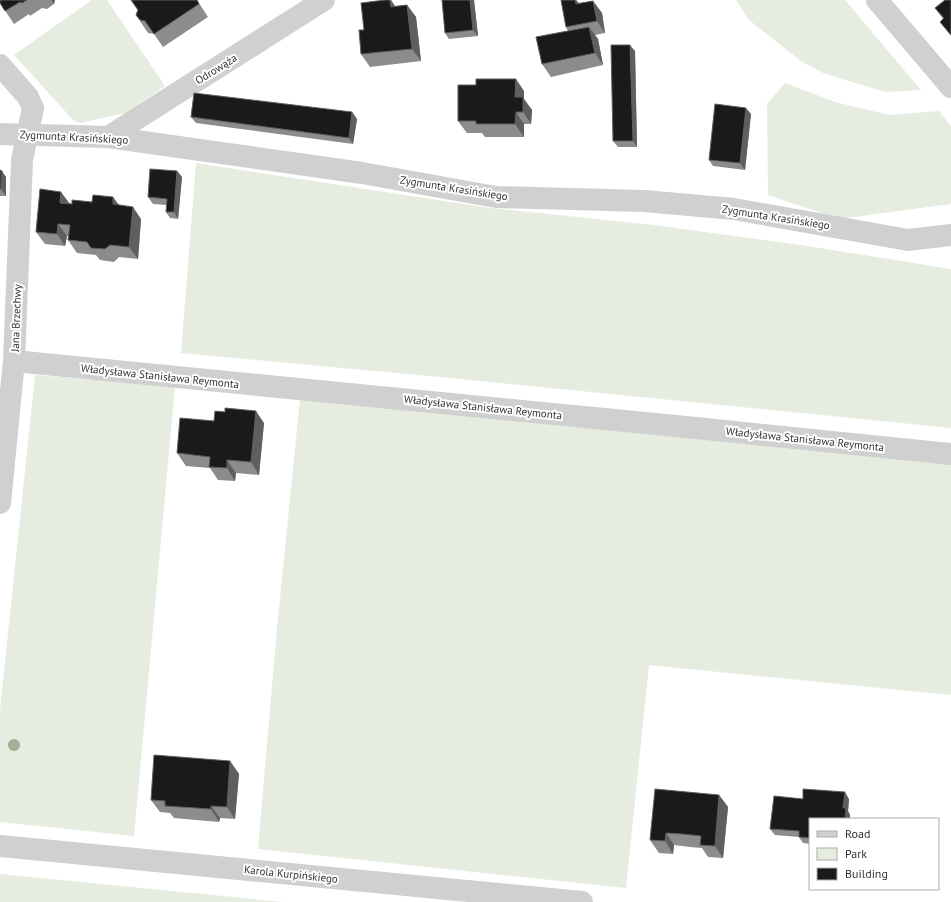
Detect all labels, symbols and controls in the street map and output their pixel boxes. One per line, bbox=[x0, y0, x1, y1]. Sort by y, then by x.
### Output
street label: Odrowąża bbox=[192, 51, 240, 87]
street label: Zygmunta Krasińskiego bbox=[19, 127, 129, 147]
street label: Zygmunta Krasińskiego bbox=[399, 173, 509, 203]
street label: Zygmunta Krasińskiego bbox=[721, 202, 831, 232]
street label: Jana Brzechwy bbox=[8, 283, 24, 353]
street label: Władysława Stanisława Reymonta bbox=[80, 361, 240, 391]
street label: Władysława Stanisława Reymonta bbox=[403, 392, 563, 422]
street label: Władysława Stanisława Reymonta bbox=[725, 424, 885, 454]
legend bbox=[809, 818, 939, 890]
text: Road bbox=[845, 826, 870, 841]
text: Park bbox=[845, 846, 867, 861]
street label: Karola Kurpińskiego bbox=[243, 862, 339, 886]
text: Building bbox=[845, 866, 888, 881]

